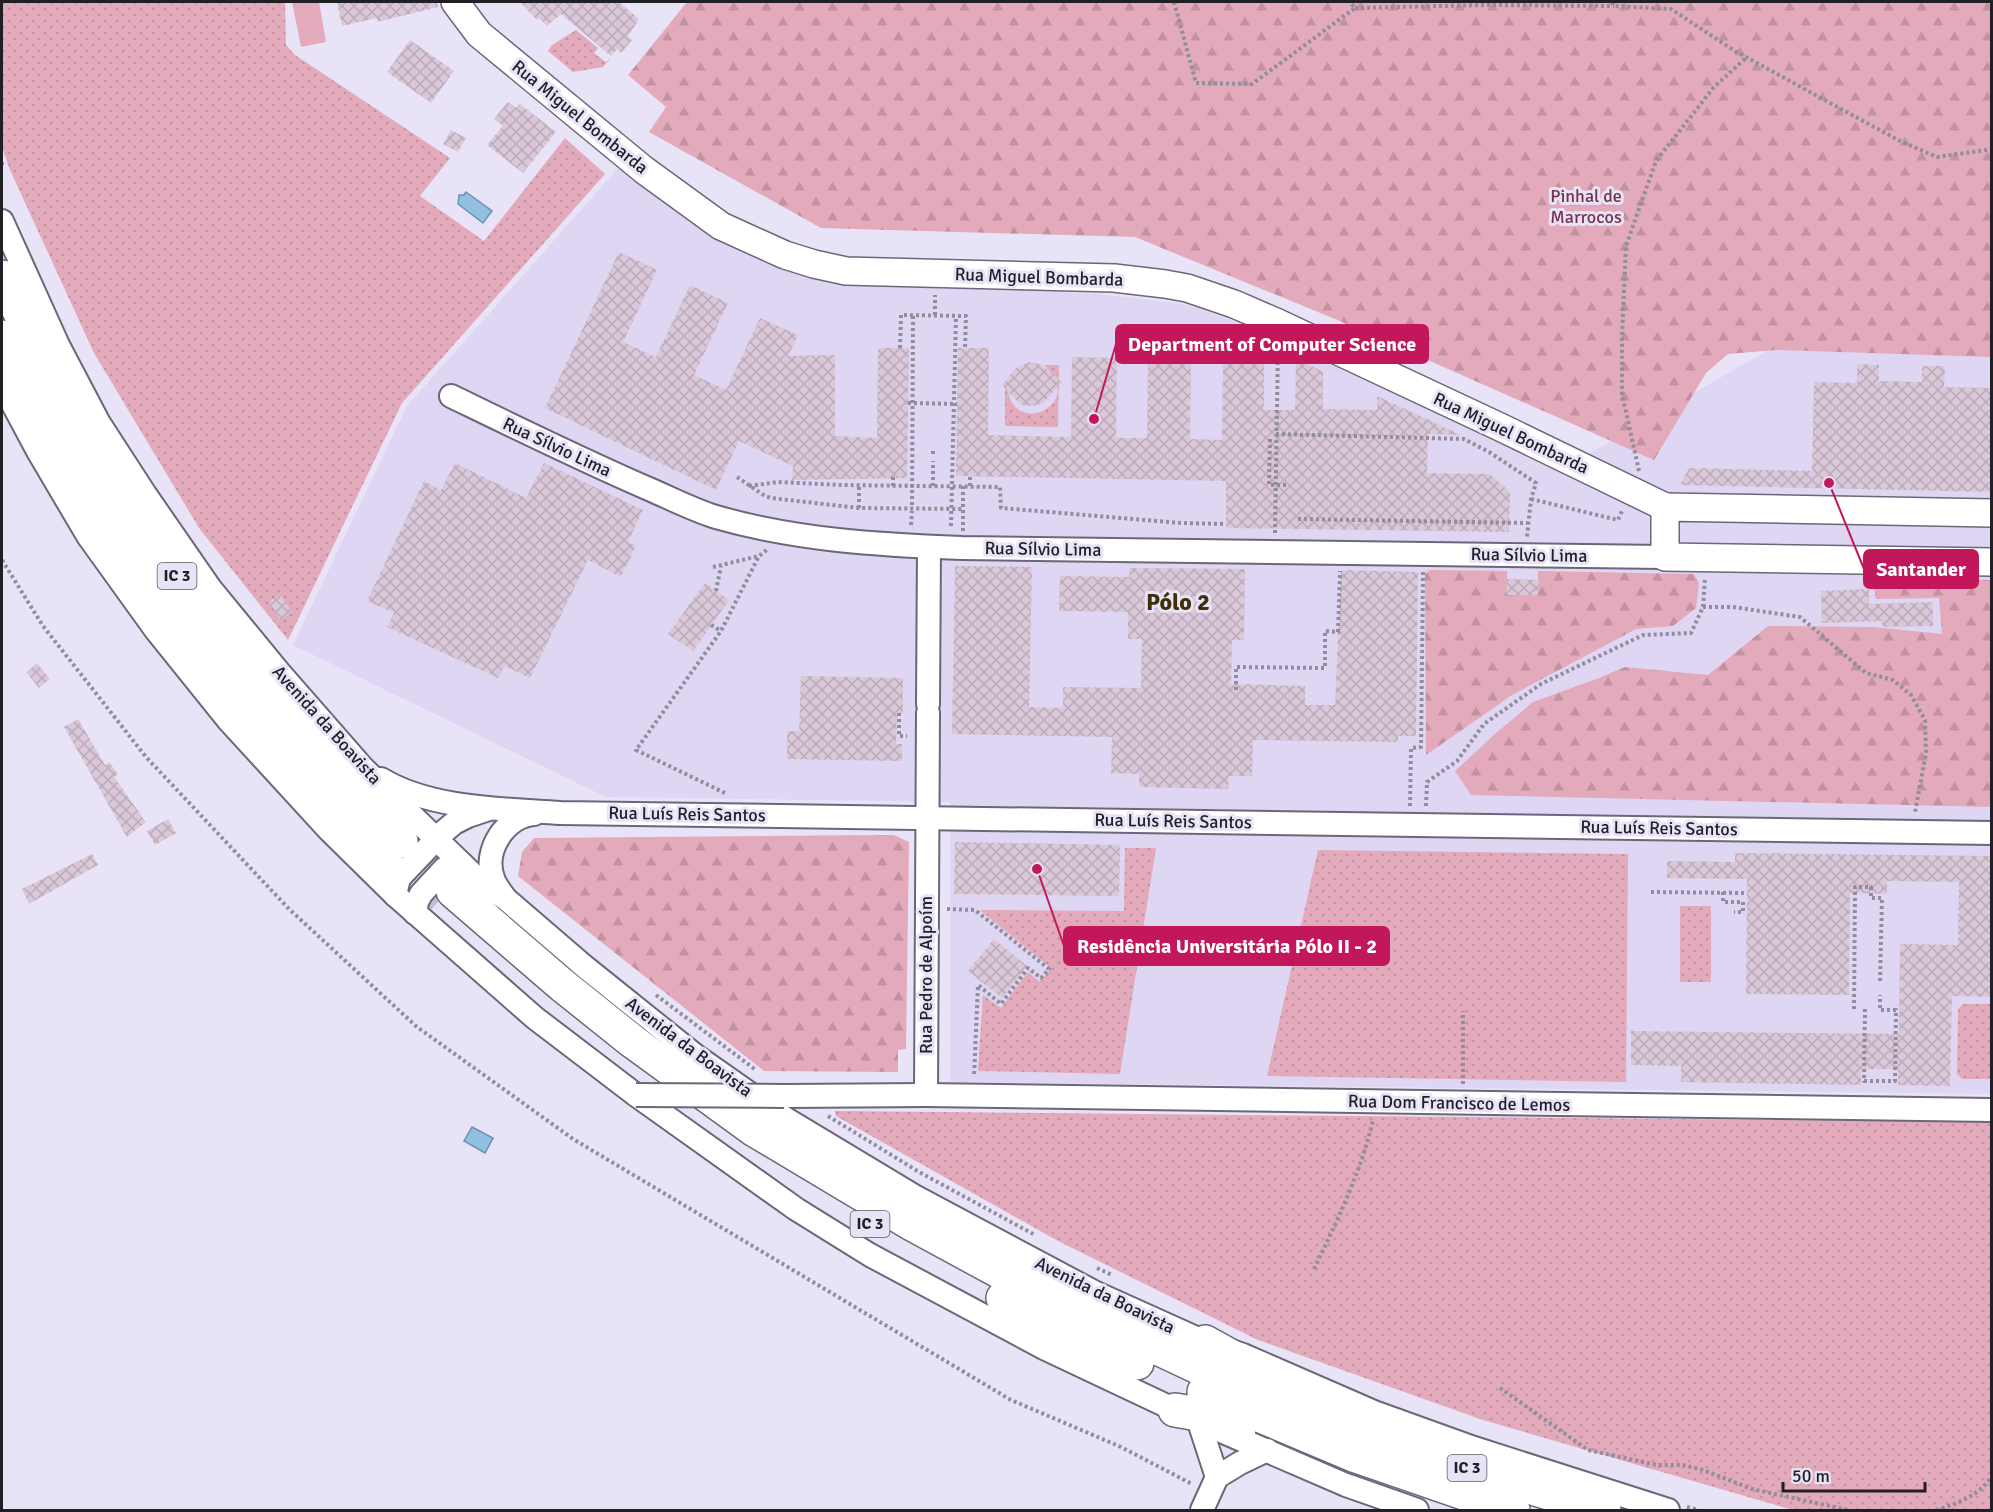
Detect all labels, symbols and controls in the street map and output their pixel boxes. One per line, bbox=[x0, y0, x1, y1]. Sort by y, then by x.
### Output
street label: Rua Miguel Bombarda bbox=[508, 55, 652, 179]
park label: Pinhal de Marrocos bbox=[1550, 185, 1622, 228]
street label: Rua Miguel Bombarda bbox=[954, 263, 1124, 291]
callout: Department of Computer Science bbox=[1116, 325, 1428, 363]
text: Department of Computer Science bbox=[1128, 332, 1416, 357]
street label: Rua Miguel Bombarda bbox=[1430, 387, 1592, 479]
street label: Rua Sílvio Lima bbox=[499, 412, 615, 482]
street label: Rua Sílvio Lima bbox=[984, 537, 1102, 561]
street label: Rua Sílvio Lima bbox=[1470, 543, 1588, 567]
callout: Santander bbox=[1864, 550, 1978, 588]
text: Santander bbox=[1876, 557, 1966, 582]
road number: IC 3 bbox=[158, 563, 196, 589]
district label: Pólo 2 bbox=[1146, 587, 1210, 617]
street label: Avenida da Boavista bbox=[268, 661, 386, 789]
street label: Rua Luís Reis Santos bbox=[608, 802, 766, 826]
street label: Rua Luís Reis Santos bbox=[1094, 809, 1252, 833]
street label: Rua Luís Reis Santos bbox=[1580, 816, 1738, 840]
street label: Rua Pedro de Alpoím bbox=[915, 896, 937, 1054]
callout: Residência Universitária Pólo II - 2 bbox=[1064, 927, 1389, 965]
text: Residência Universitária Pólo II - 2 bbox=[1077, 934, 1377, 959]
street label: Avenida da Boavista bbox=[621, 992, 757, 1102]
street label: Rua Dom Francisco de Lemos bbox=[1348, 1090, 1570, 1116]
road number: IC 3 bbox=[850, 1211, 890, 1237]
street label: Avenida da Boavista bbox=[1031, 1252, 1179, 1338]
road number: IC 3 bbox=[1448, 1455, 1486, 1481]
scale bar bbox=[1783, 1455, 1926, 1493]
text: 50 m bbox=[1792, 1465, 1830, 1487]

